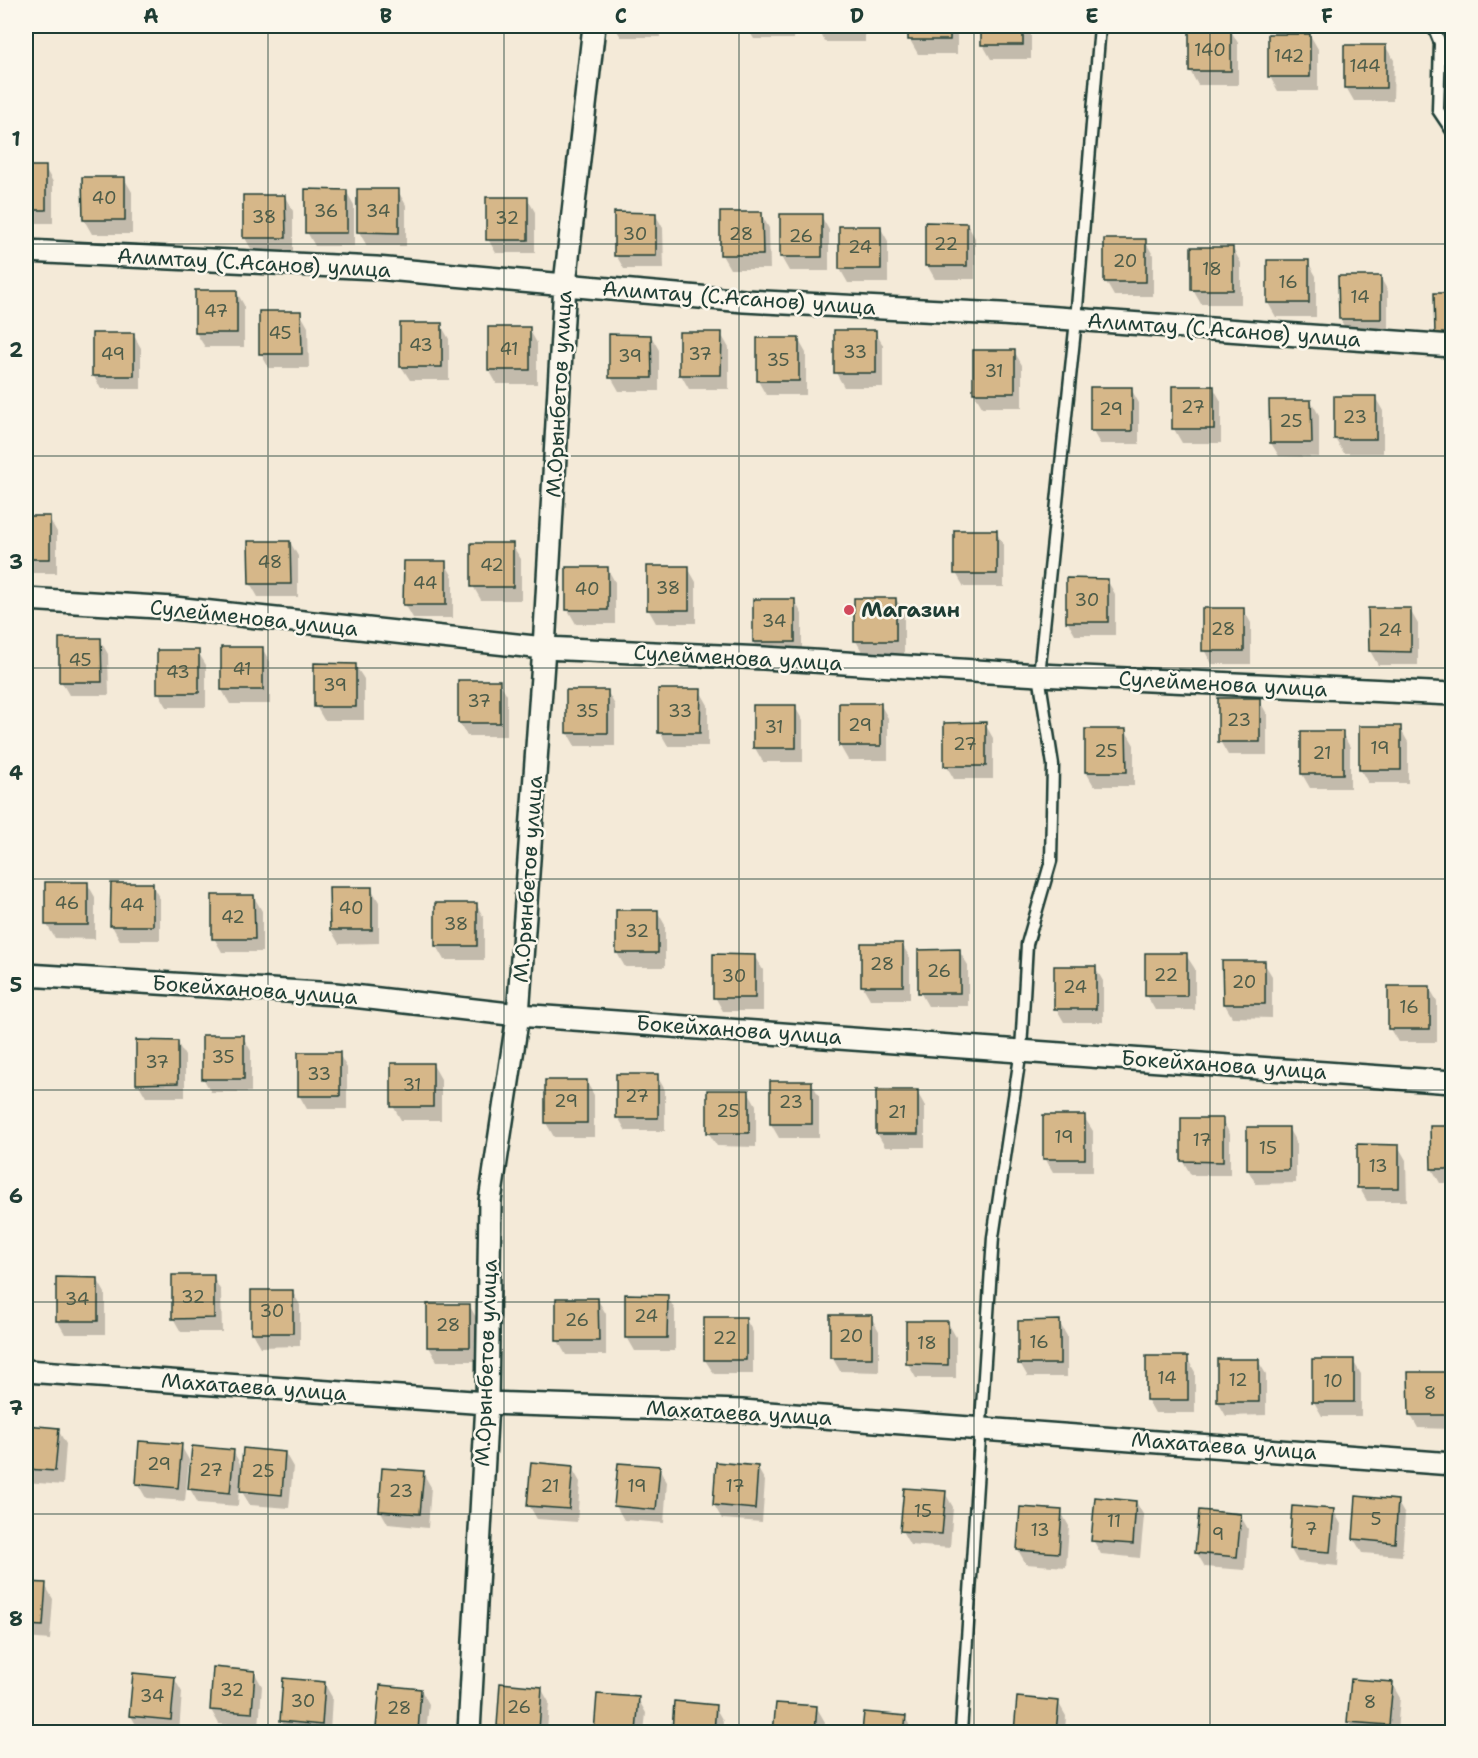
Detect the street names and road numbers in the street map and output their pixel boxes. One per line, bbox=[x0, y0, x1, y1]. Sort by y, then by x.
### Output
street label: Алимтау (С.Асанов) улица bbox=[116, 242, 392, 284]
street label: Алимтау (С.Асанов) улица bbox=[601, 274, 877, 322]
street label: М.Орынбетов улица bbox=[540, 290, 578, 498]
street label: Алимтау (С.Асанов) улица bbox=[1086, 306, 1362, 354]
street label: Сулейменова улица bbox=[149, 593, 359, 643]
street label: Сулейменова улица bbox=[633, 639, 843, 677]
street label: Сулейменова улица bbox=[1118, 665, 1328, 703]
street label: М.Орынбетов улица bbox=[507, 774, 549, 984]
street label: Бокейханова улица bbox=[151, 969, 359, 1011]
street label: Бокейханова улица bbox=[635, 1009, 843, 1051]
street label: Бокейханова улица bbox=[1120, 1044, 1328, 1086]
street label: М.Орынбетов улица bbox=[468, 1259, 504, 1467]
street label: Махатаева улица bbox=[160, 1367, 348, 1407]
street label: Махатаева улица bbox=[645, 1394, 833, 1432]
street label: Махатаева улица bbox=[1130, 1426, 1318, 1466]

